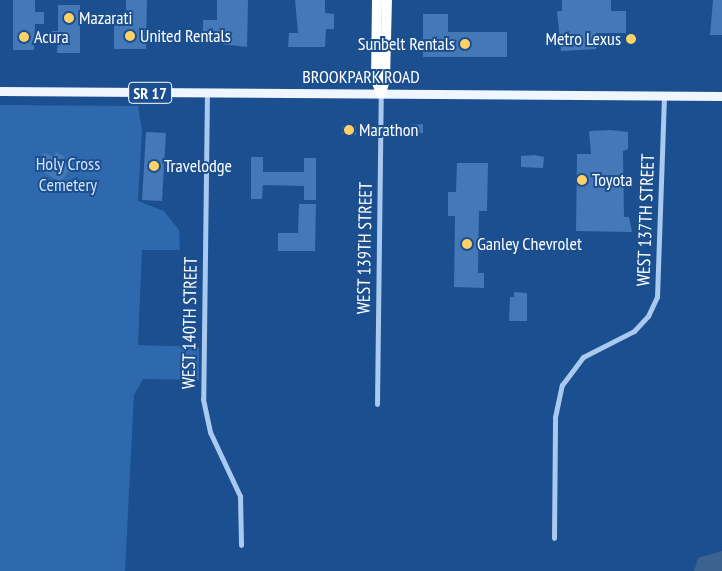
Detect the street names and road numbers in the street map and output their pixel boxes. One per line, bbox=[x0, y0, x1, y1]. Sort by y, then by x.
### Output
street label: BROOKPARK ROAD bbox=[302, 66, 420, 88]
road number: SR 17 bbox=[128, 80, 172, 106]
street label: WEST 137TH STREET bbox=[633, 153, 659, 287]
street label: WEST 139TH STREET bbox=[353, 181, 377, 315]
street label: WEST 140TH STREET bbox=[178, 256, 202, 390]

